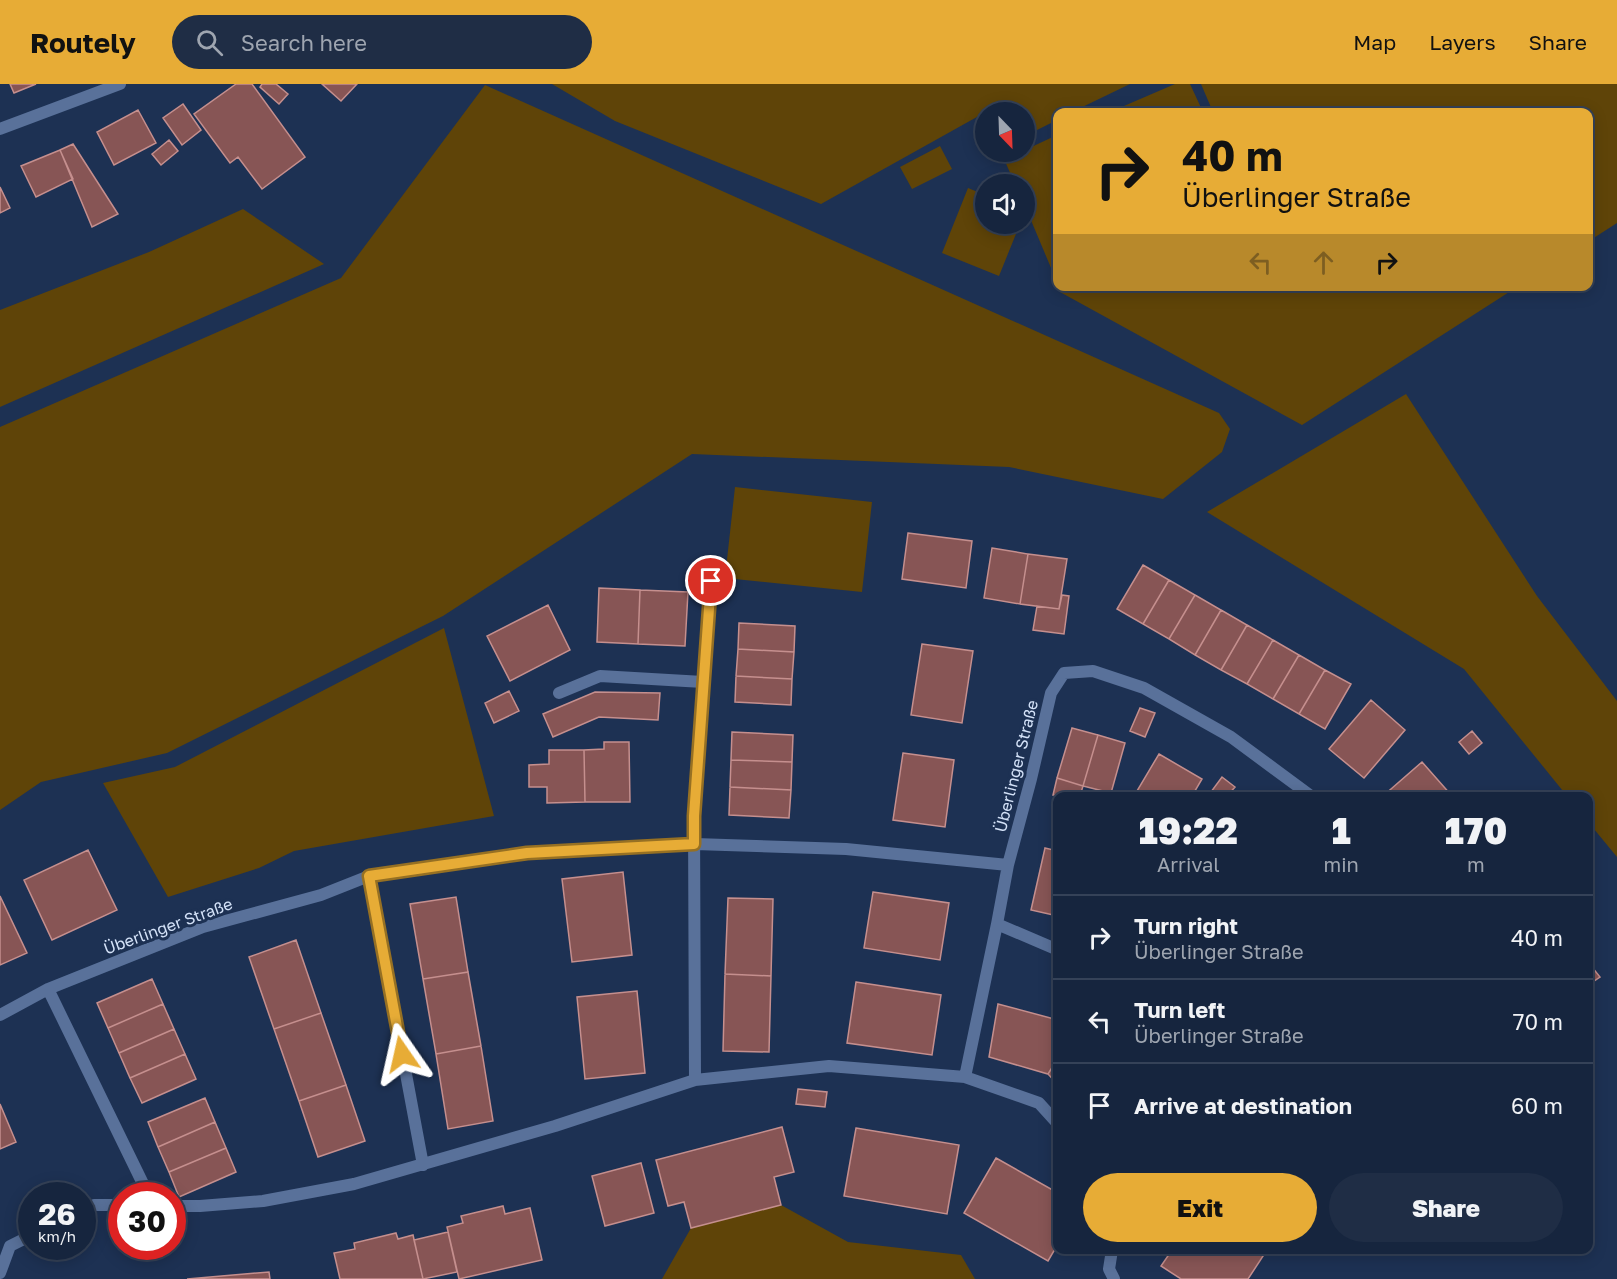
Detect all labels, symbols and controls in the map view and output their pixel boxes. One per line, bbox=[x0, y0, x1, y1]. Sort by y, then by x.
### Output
search box bbox=[172, 15, 592, 69]
text: Routely bbox=[30, 26, 136, 59]
icon: search bbox=[193, 26, 226, 59]
text: Search here bbox=[241, 29, 367, 56]
text: Map bbox=[1353, 29, 1396, 55]
text: Layers bbox=[1429, 29, 1496, 55]
text: Share bbox=[1529, 29, 1587, 55]
north arrow bbox=[975, 102, 1035, 162]
map controls bbox=[975, 102, 1035, 234]
text: 40 m bbox=[1182, 130, 1283, 180]
icon: right bbox=[1083, 132, 1161, 210]
button: sound bbox=[975, 174, 1035, 234]
text: Überlinger Straße bbox=[1182, 181, 1411, 213]
icon: left bbox=[1244, 246, 1277, 279]
icon: ahead bbox=[1307, 246, 1340, 279]
icon: right bbox=[1370, 246, 1403, 279]
pin bbox=[685, 555, 736, 606]
icon: arrive bbox=[694, 564, 727, 597]
street label: Überlinger Straße bbox=[990, 698, 1042, 834]
text: 19:22 bbox=[1139, 809, 1238, 852]
text: 1 bbox=[1332, 809, 1351, 852]
text: 170 bbox=[1445, 809, 1507, 852]
text: Arrival bbox=[1157, 852, 1220, 876]
text: min bbox=[1324, 852, 1359, 876]
text: m bbox=[1467, 852, 1485, 876]
street label: Überlinger Straße bbox=[101, 893, 235, 959]
text: Turn right bbox=[1134, 912, 1238, 939]
icon: right bbox=[1083, 921, 1116, 954]
text: 40 m bbox=[1511, 924, 1563, 951]
text: Überlinger Straße bbox=[1134, 939, 1304, 963]
text: Turn left bbox=[1134, 996, 1225, 1023]
icon: left bbox=[1083, 1005, 1116, 1038]
text: 70 m bbox=[1513, 1008, 1563, 1035]
position arrow bbox=[370, 1022, 434, 1086]
text: Überlinger Straße bbox=[1134, 1023, 1304, 1047]
icon: arrive bbox=[1083, 1089, 1116, 1122]
text: Arrive at destination bbox=[1134, 1092, 1352, 1119]
text: 60 m bbox=[1511, 1092, 1563, 1119]
button: Exit bbox=[1083, 1173, 1317, 1242]
button: Share bbox=[1329, 1173, 1563, 1242]
speed limit sign: 30 bbox=[108, 1182, 186, 1260]
text: 26 bbox=[38, 1196, 76, 1232]
text: km/h bbox=[38, 1227, 76, 1245]

